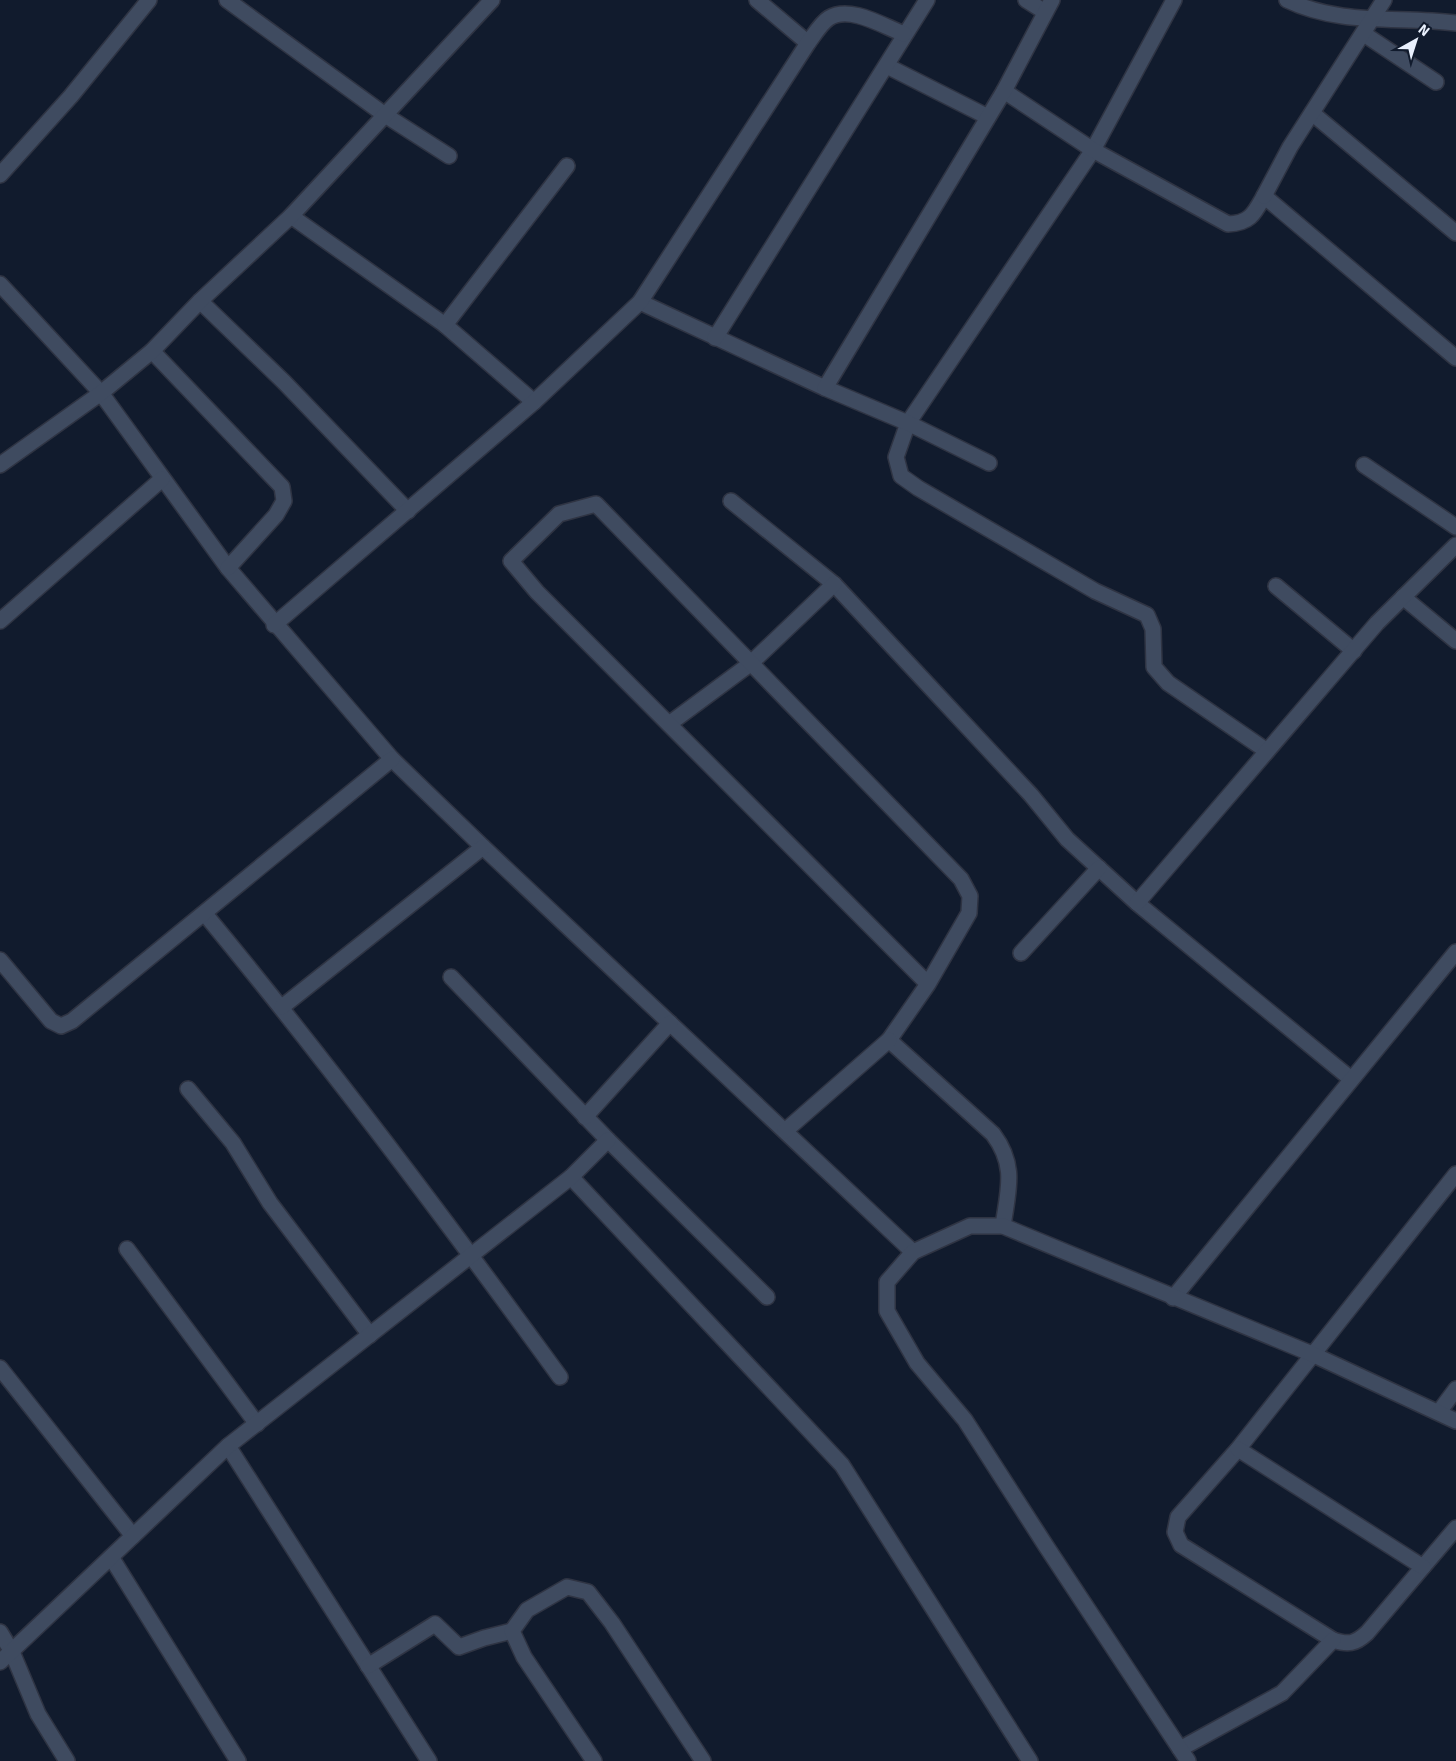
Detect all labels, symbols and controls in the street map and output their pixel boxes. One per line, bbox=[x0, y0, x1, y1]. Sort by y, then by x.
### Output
north arrow bbox=[1391, 15, 1441, 65]
text: N bbox=[1415, 21, 1433, 40]

